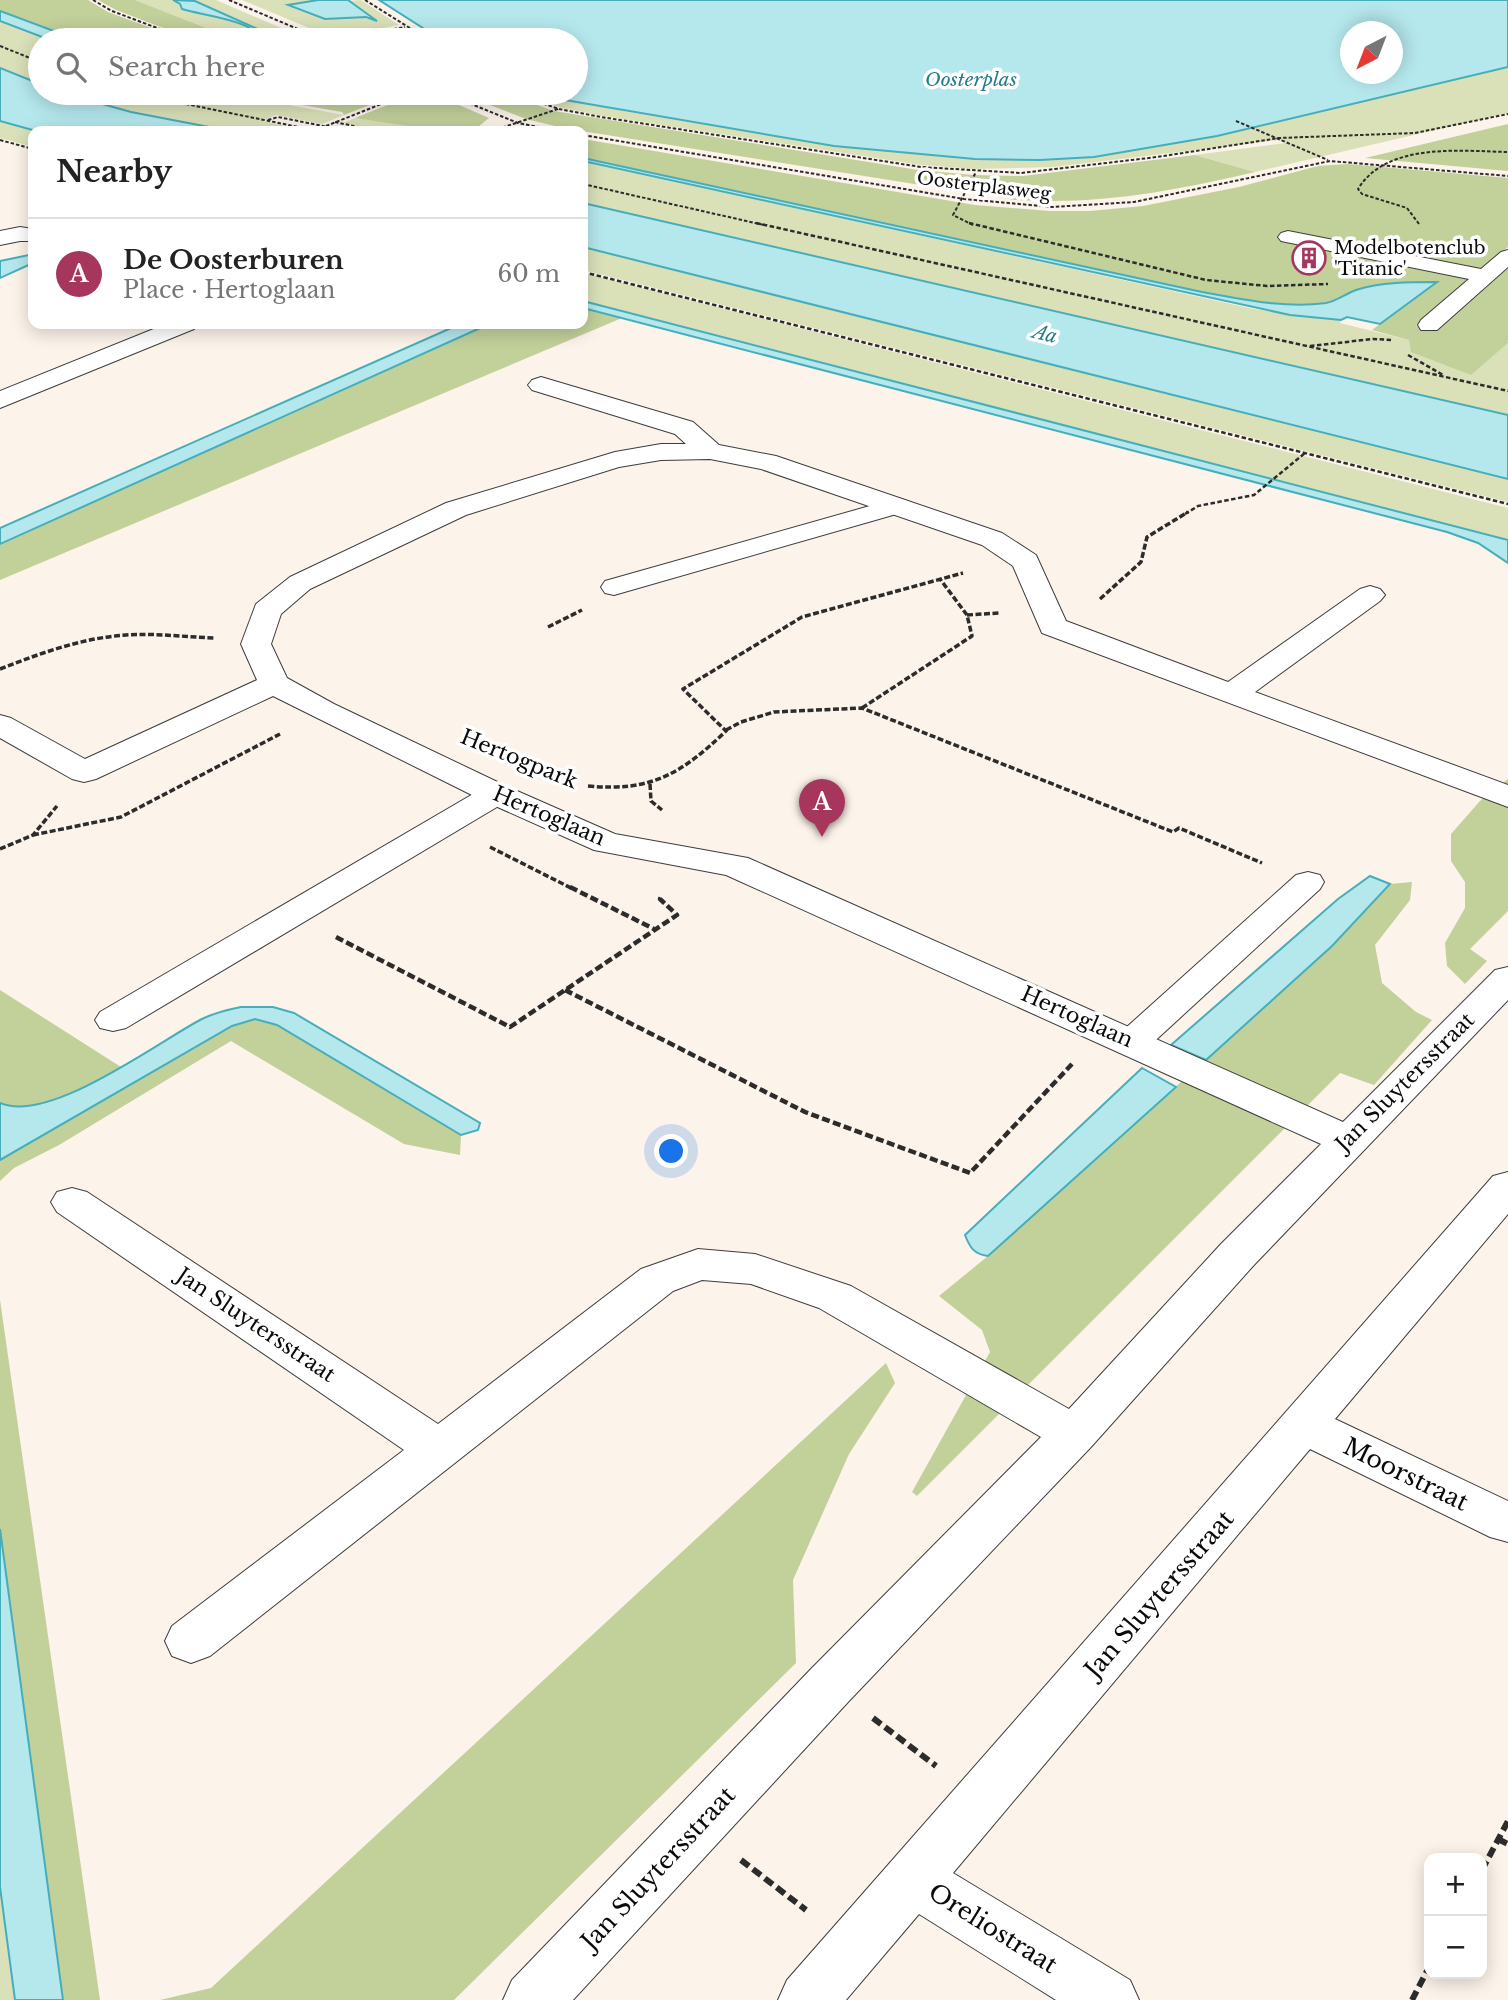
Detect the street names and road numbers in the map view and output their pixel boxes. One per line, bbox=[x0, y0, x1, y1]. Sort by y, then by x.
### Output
street label: Oosterplasweg bbox=[916, 167, 1053, 205]
street label: Hertogpark bbox=[457, 724, 581, 794]
street label: Hertoglaan bbox=[489, 781, 609, 851]
street label: Hertoglaan bbox=[1017, 981, 1137, 1053]
street label: Jan Sluytersstraat bbox=[1328, 1007, 1480, 1159]
street label: Jan Sluytersstraat bbox=[169, 1261, 340, 1388]
street label: Moorstraat bbox=[1339, 1431, 1473, 1517]
street label: Jan Sluytersstraat bbox=[1076, 1504, 1240, 1686]
street label: Jan Sluytersstraat bbox=[573, 1780, 741, 1958]
street label: Oreliostraat bbox=[923, 1877, 1063, 1979]

